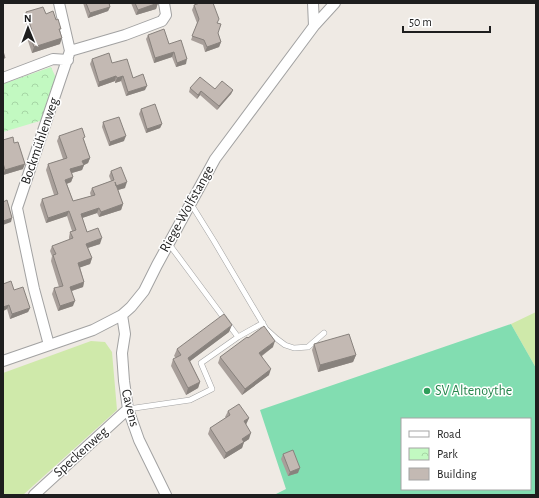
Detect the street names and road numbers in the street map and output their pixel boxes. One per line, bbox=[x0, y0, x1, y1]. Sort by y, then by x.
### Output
street label: Bockmühlenweg bbox=[19, 96, 61, 186]
street label: Riege-Wolfstange bbox=[157, 163, 217, 255]
street label: Cavens bbox=[119, 388, 141, 428]
street label: Speckenweg bbox=[51, 424, 111, 480]

